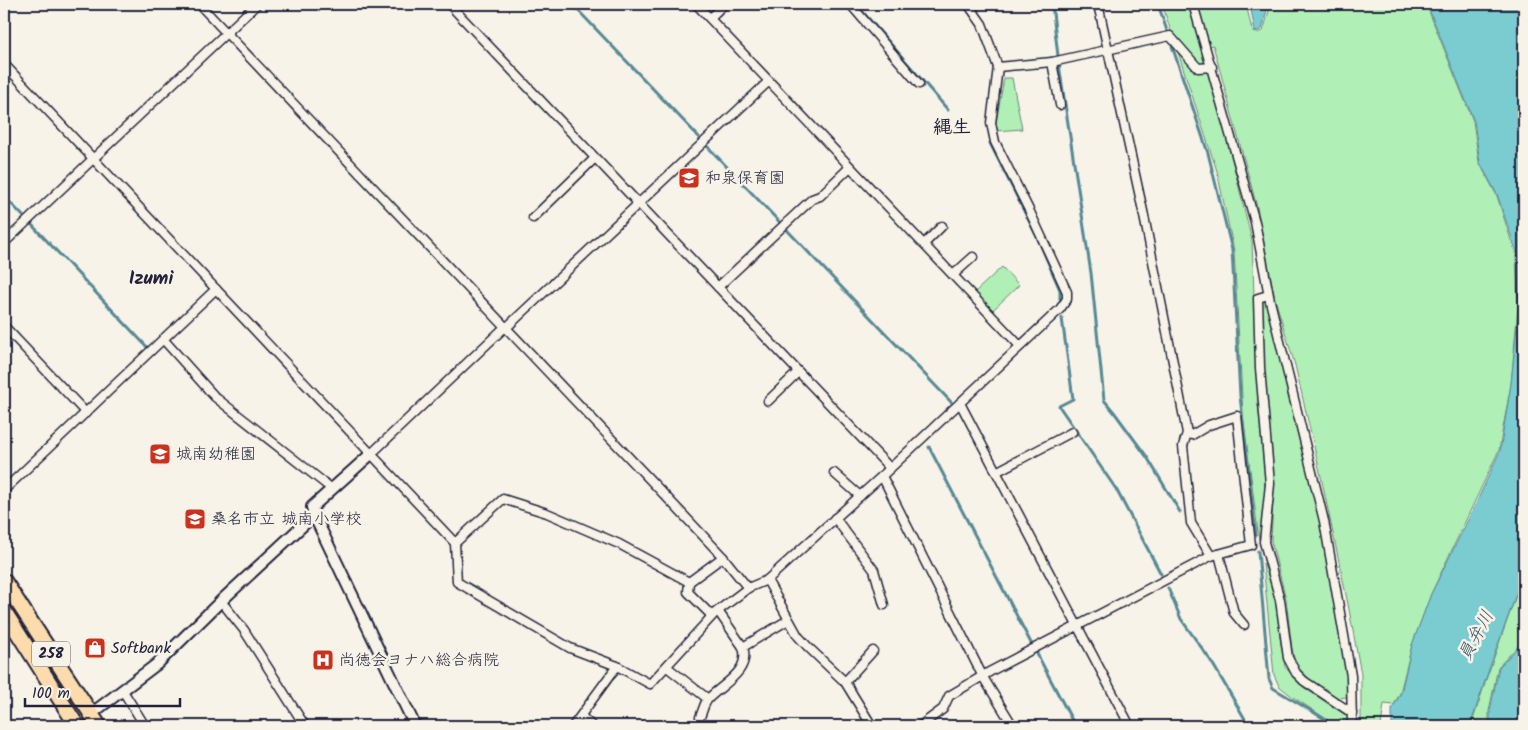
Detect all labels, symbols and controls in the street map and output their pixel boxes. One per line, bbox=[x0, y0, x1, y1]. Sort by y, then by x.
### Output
district label: 縄生 bbox=[933, 113, 971, 143]
school or university icon: 和泉保育園 bbox=[677, 166, 701, 190]
place label: 和泉保育園 bbox=[705, 166, 785, 191]
district label: Izumi bbox=[129, 264, 174, 294]
school or university icon: 城南幼稚園 bbox=[148, 442, 172, 466]
place label: 城南幼稚園 bbox=[176, 442, 256, 467]
school or university icon: 桑名市立 城南小学校 bbox=[183, 507, 207, 531]
place label: 桑名市立 城南小学校 bbox=[211, 507, 361, 532]
water label: 員弁川 bbox=[1452, 605, 1502, 667]
shop icon: Softbank bbox=[83, 636, 107, 660]
place label: Softbank bbox=[111, 636, 171, 661]
road number: 258 bbox=[32, 642, 70, 666]
hospital icon: 尚徳会ヨナハ総合病院 bbox=[311, 648, 335, 672]
place label: 尚徳会ヨナハ総合病院 bbox=[339, 648, 499, 673]
scale bar bbox=[25, 675, 180, 707]
text: 100 m bbox=[32, 682, 70, 706]

